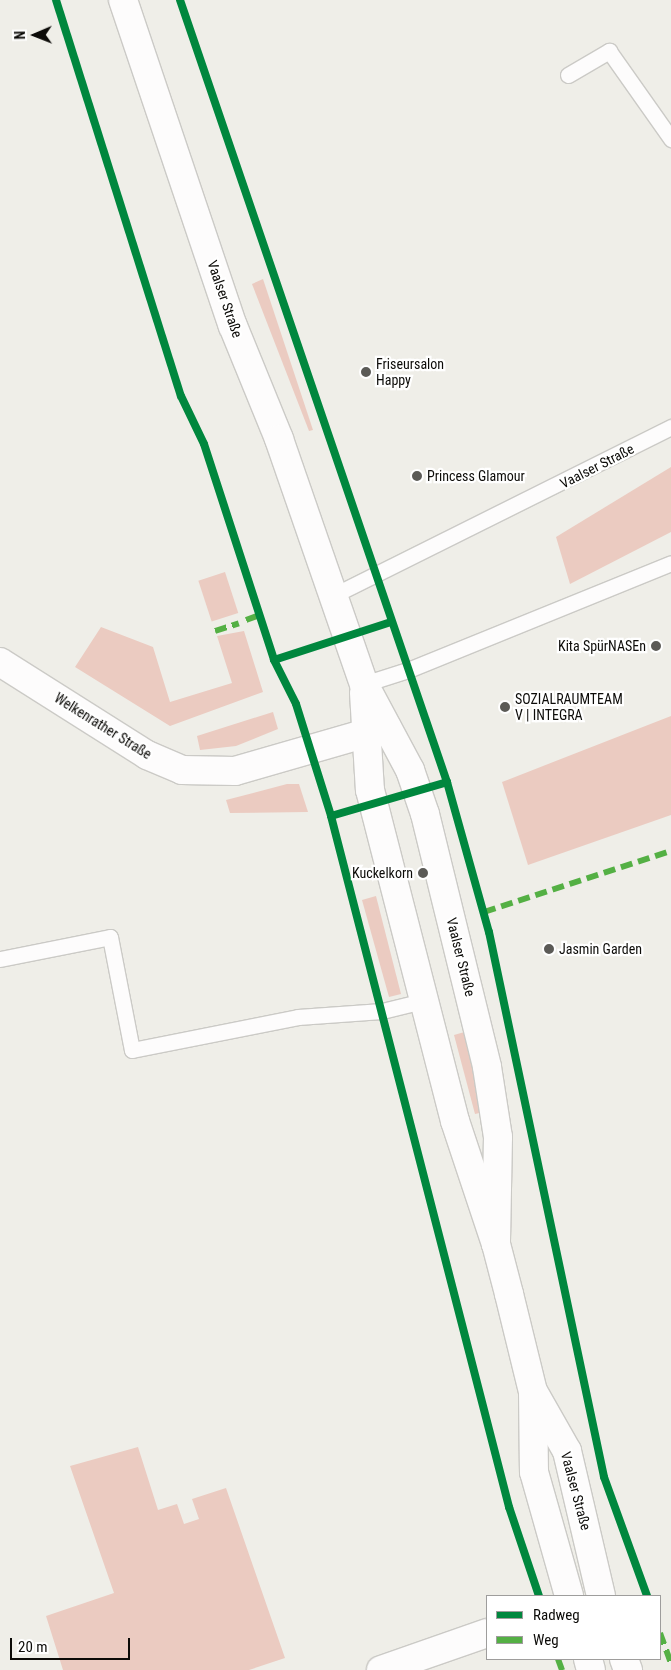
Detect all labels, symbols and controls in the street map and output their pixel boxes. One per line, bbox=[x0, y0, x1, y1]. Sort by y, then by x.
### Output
north arrow bbox=[10, 10, 60, 60]
text: N bbox=[12, 31, 28, 40]
street label: Vaalser Straße bbox=[204, 258, 246, 340]
place label: Friseursalon Happy bbox=[376, 356, 444, 388]
marker: Friseursalon Happy bbox=[360, 366, 372, 378]
street label: Vaalser Straße bbox=[557, 440, 637, 492]
place label: Princess Glamour bbox=[427, 468, 525, 484]
marker: Princess Glamour bbox=[411, 470, 423, 482]
place label: Kita SpürNASEn bbox=[558, 638, 646, 654]
marker: Kita SpürNASEn bbox=[650, 640, 662, 652]
street label: Welkenrather Straße bbox=[51, 689, 155, 763]
place label: SOZIALRAUMTEAM V | INTEGRA bbox=[515, 691, 623, 724]
marker: SOZIALRAUMTEAM V | INTEGRA bbox=[499, 701, 511, 713]
place label: Kuckelkorn bbox=[352, 865, 413, 881]
marker: Kuckelkorn bbox=[417, 867, 429, 879]
street label: Vaalser Straße bbox=[443, 916, 479, 998]
place label: Jasmin Garden bbox=[559, 941, 642, 957]
marker: Jasmin Garden bbox=[543, 943, 555, 955]
street label: Vaalser Straße bbox=[557, 1450, 595, 1532]
legend bbox=[486, 1595, 661, 1660]
text: Radweg bbox=[533, 1606, 580, 1624]
scale bar bbox=[12, 1628, 132, 1660]
text: Weg bbox=[533, 1631, 559, 1649]
text: 20 m bbox=[18, 1638, 48, 1656]

